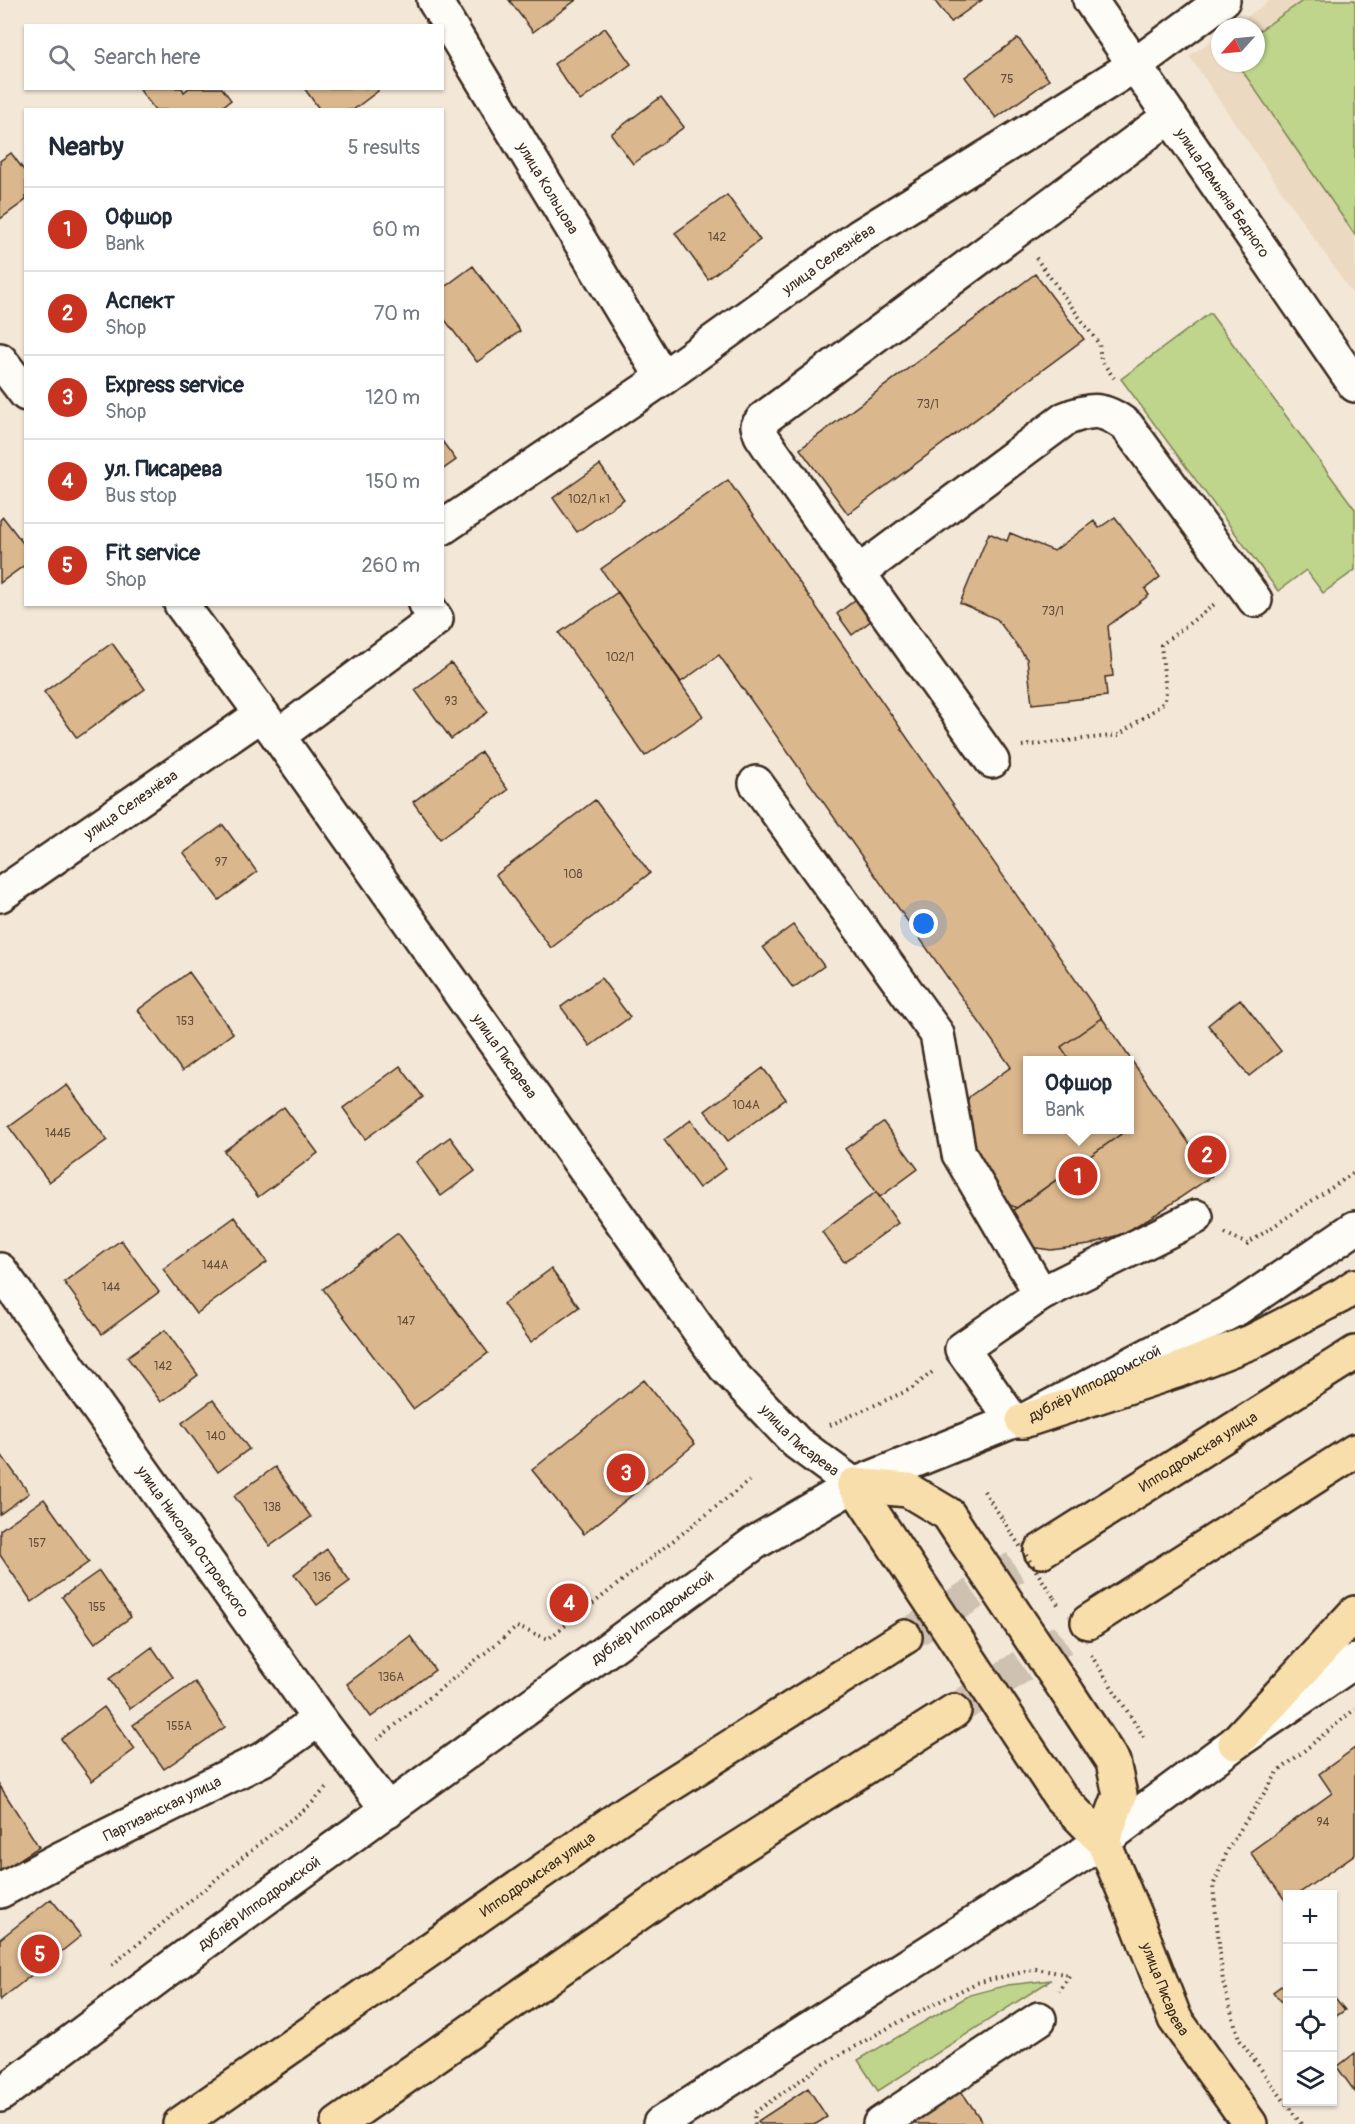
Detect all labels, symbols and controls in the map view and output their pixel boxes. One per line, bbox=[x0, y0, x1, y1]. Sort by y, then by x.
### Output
north arrow bbox=[1211, 18, 1265, 72]
search box bbox=[24, 24, 444, 90]
icon: search bbox=[45, 41, 78, 74]
text: Search here bbox=[93, 43, 200, 71]
house number: 75 bbox=[1001, 72, 1013, 87]
street label: улица Демьяна Бедного bbox=[1171, 124, 1274, 261]
text: Nearby bbox=[48, 131, 124, 163]
text: 5 results bbox=[348, 135, 420, 160]
street label: улица Кольцова bbox=[512, 138, 583, 238]
text: Офшор bbox=[105, 203, 172, 231]
text: 1 bbox=[64, 217, 71, 242]
text: 60 m bbox=[373, 217, 420, 242]
street label: улица Селезнёва bbox=[777, 219, 879, 299]
house number: 142 bbox=[708, 230, 726, 245]
text: Bank bbox=[105, 231, 145, 256]
text: Аспект bbox=[105, 287, 175, 315]
text: 2 bbox=[62, 301, 73, 326]
text: 70 m bbox=[374, 301, 420, 326]
text: Shop bbox=[105, 315, 146, 340]
text: Express service bbox=[105, 371, 244, 399]
text: 3 bbox=[62, 385, 73, 410]
text: 120 m bbox=[365, 385, 420, 410]
house number: 73/1 bbox=[917, 397, 939, 412]
text: Shop bbox=[105, 399, 146, 424]
text: ул. Писарева bbox=[105, 455, 222, 483]
text: 4 bbox=[62, 469, 73, 494]
text: 150 m bbox=[366, 469, 420, 494]
text: Bus stop bbox=[105, 483, 177, 508]
house number: 102/1 к1 bbox=[568, 492, 610, 507]
text: Fit service bbox=[105, 539, 200, 567]
text: 5 bbox=[62, 553, 73, 578]
text: 260 m bbox=[361, 553, 420, 578]
text: Shop bbox=[105, 567, 146, 592]
house number: 73/1 bbox=[1042, 604, 1064, 619]
house number: 102/1 bbox=[606, 650, 634, 665]
house number: 93 bbox=[445, 694, 458, 709]
street label: улица Селезнёва bbox=[79, 766, 181, 844]
house number: 97 bbox=[215, 855, 228, 870]
house number: 108 bbox=[564, 867, 582, 882]
your location bbox=[909, 909, 938, 938]
street label: улица Писарева bbox=[468, 1009, 541, 1102]
house number: 153 bbox=[176, 1014, 194, 1029]
popup bbox=[1023, 1056, 1134, 1134]
text: Офшор bbox=[1045, 1069, 1112, 1097]
text: Bank bbox=[1045, 1097, 1085, 1122]
house number: 104А bbox=[732, 1098, 760, 1113]
house number: 144Б bbox=[45, 1126, 71, 1141]
pin: 2 bbox=[1188, 1132, 1226, 1178]
pin: 1 bbox=[1058, 1154, 1098, 1198]
house number: 144А bbox=[202, 1258, 228, 1273]
house number: 144 bbox=[102, 1280, 120, 1295]
house number: 147 bbox=[397, 1314, 416, 1329]
street label: дублёр Ипподромской bbox=[1025, 1341, 1164, 1426]
house number: 142 bbox=[154, 1359, 172, 1374]
street label: улица Писарева bbox=[755, 1400, 843, 1480]
street label: Ипподромская улица bbox=[1136, 1407, 1261, 1496]
house number: 140 bbox=[206, 1429, 226, 1444]
pin: 3 bbox=[606, 1450, 646, 1496]
street label: улица Николая Островского bbox=[132, 1461, 253, 1621]
house number: 138 bbox=[263, 1500, 281, 1515]
house number: 157 bbox=[28, 1536, 46, 1551]
street label: дублёр Ипподромской bbox=[587, 1567, 717, 1669]
house number: 136 bbox=[313, 1570, 331, 1585]
pin: 4 bbox=[550, 1580, 588, 1626]
house number: 155 bbox=[88, 1600, 106, 1615]
house number: 136А bbox=[378, 1670, 404, 1685]
house number: 155А bbox=[166, 1719, 192, 1734]
street label: Партизанская улица bbox=[100, 1772, 224, 1846]
house number: 94 bbox=[1316, 1815, 1330, 1830]
street label: Ипподромская улица bbox=[476, 1828, 599, 1921]
street label: дублёр Ипподромской bbox=[193, 1852, 324, 1954]
map controls bbox=[1283, 1890, 1337, 2106]
button: + bbox=[1283, 1890, 1337, 1944]
pin: 5 bbox=[20, 1932, 60, 1976]
street label: улица Писарева bbox=[1136, 1939, 1193, 2040]
button: − bbox=[1283, 1944, 1337, 1998]
button: locate bbox=[1283, 1998, 1337, 2052]
button: layers bbox=[1283, 2052, 1337, 2106]

